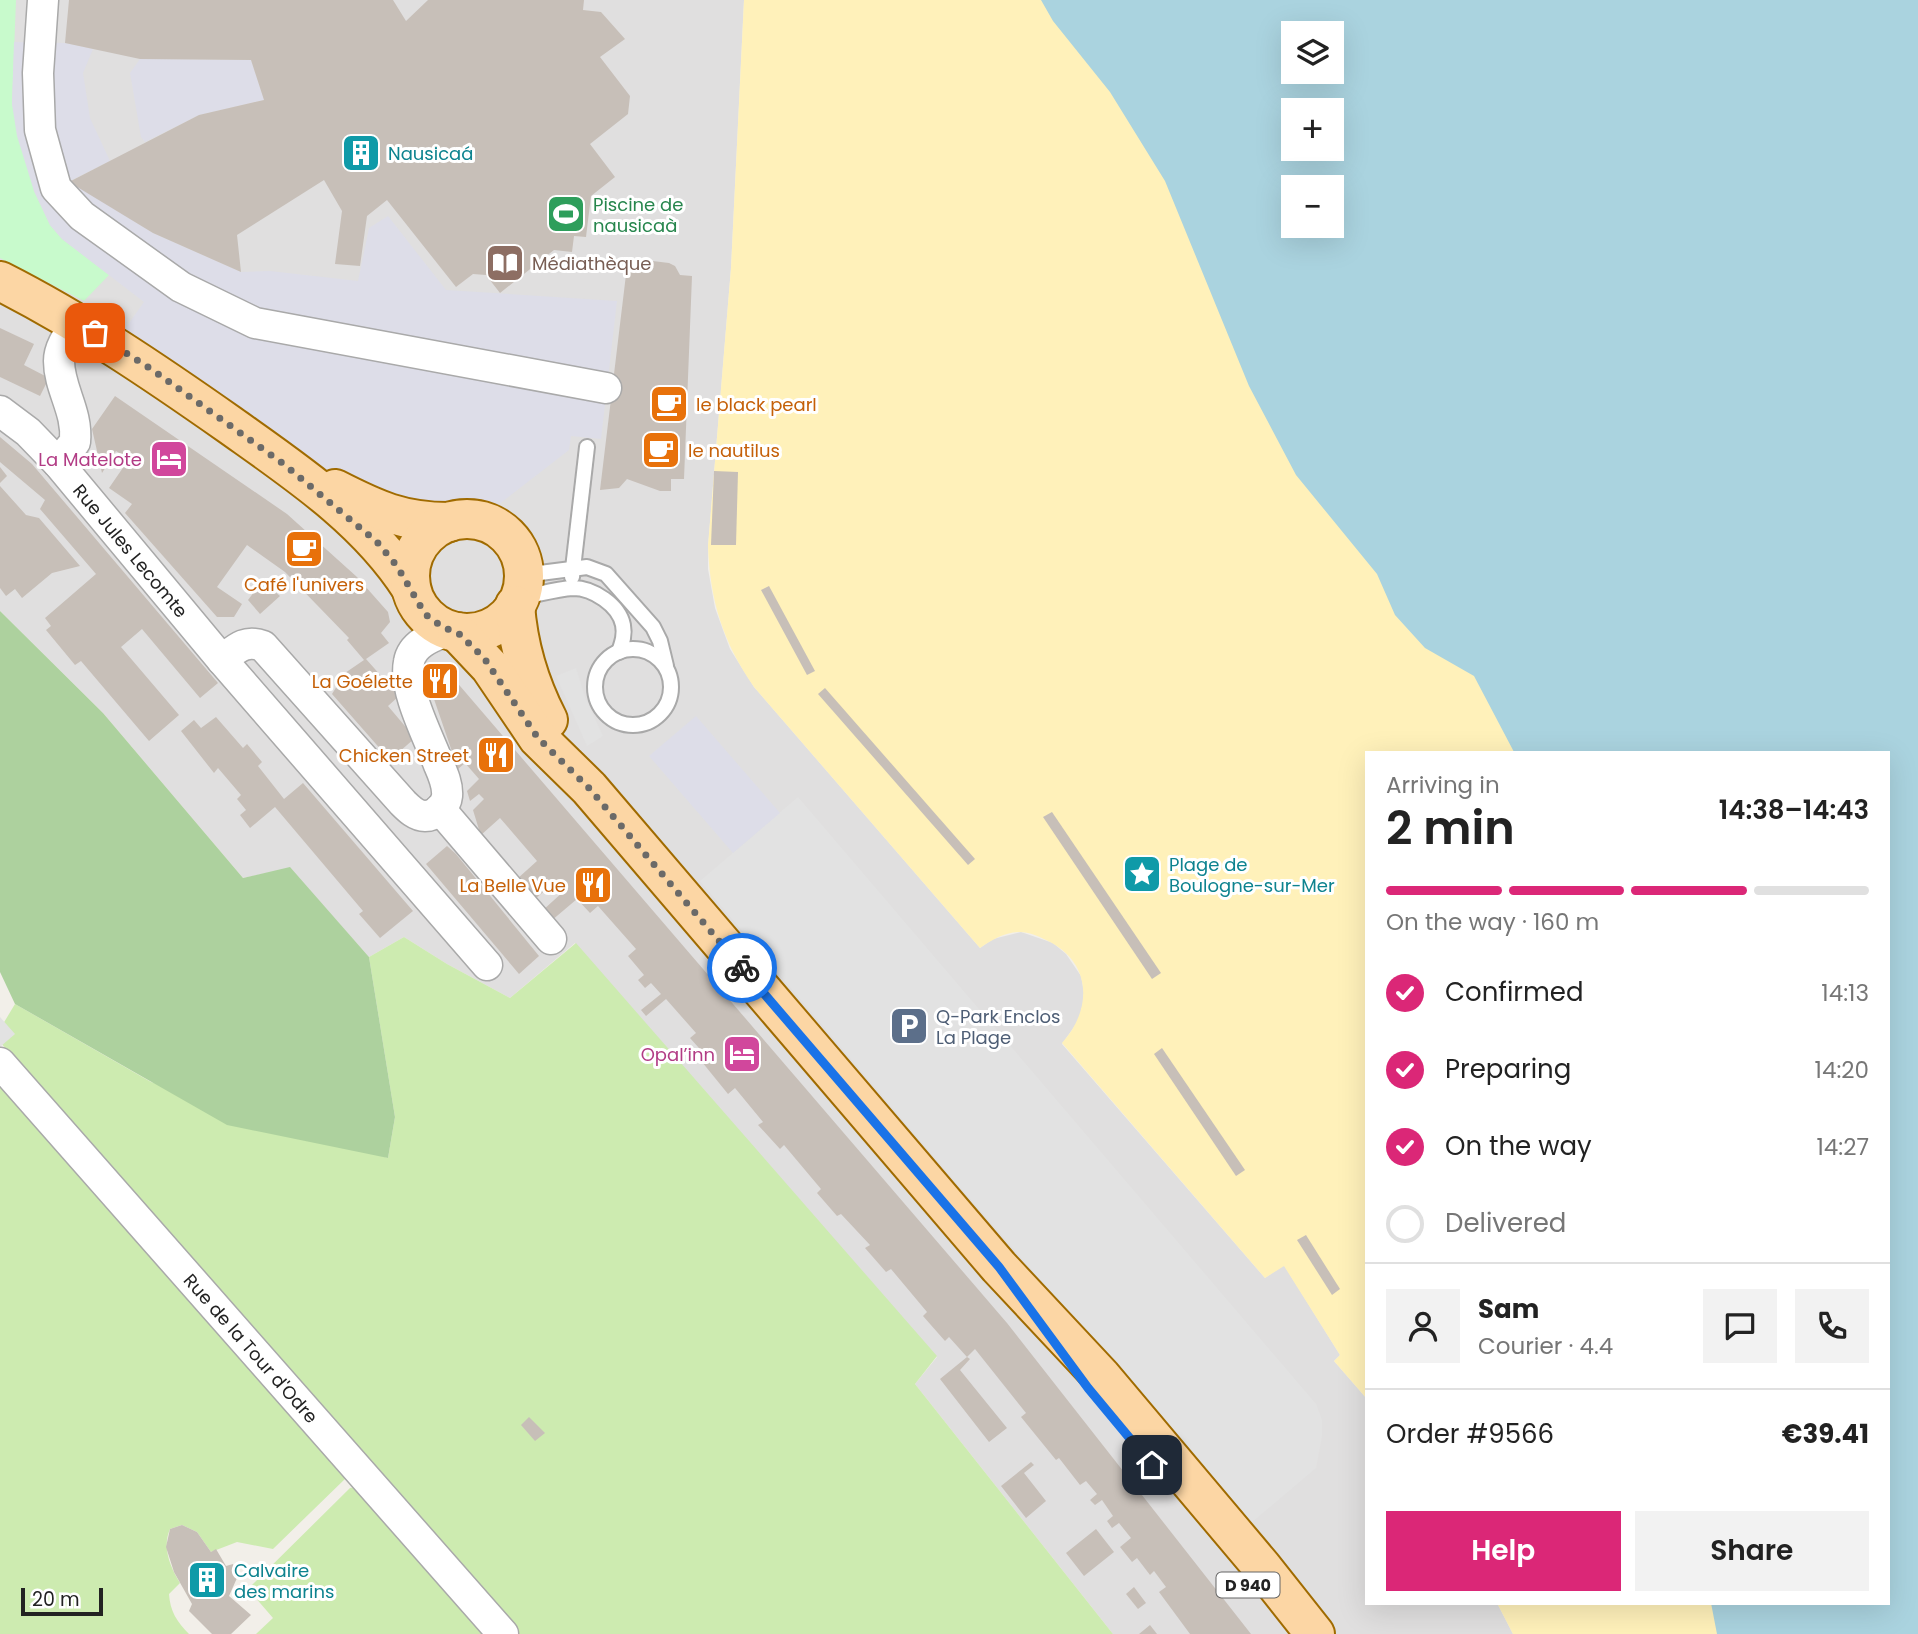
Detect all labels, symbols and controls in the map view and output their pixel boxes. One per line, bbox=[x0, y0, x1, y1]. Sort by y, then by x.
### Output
map controls bbox=[1281, 21, 1344, 238]
button: layers bbox=[1281, 21, 1344, 84]
button: + bbox=[1281, 98, 1344, 161]
building icon: Nausicaá bbox=[340, 132, 382, 174]
place label: Nausicaá bbox=[388, 141, 473, 166]
button: − bbox=[1281, 175, 1344, 238]
place label: Piscine de nausicaà bbox=[593, 192, 683, 238]
sports icon: Piscine de nausicaà bbox=[545, 193, 587, 235]
library icon: Médiathèque bbox=[484, 242, 526, 284]
place label: Médiathèque bbox=[532, 251, 652, 276]
pin bbox=[65, 303, 125, 363]
icon: bag bbox=[76, 314, 114, 352]
cafe icon: le black pearl bbox=[648, 383, 690, 425]
place label: le black pearl bbox=[696, 392, 817, 417]
cafe icon: le nautilus bbox=[640, 429, 682, 471]
hotel icon: La Matelote bbox=[148, 438, 190, 480]
place label: le nautilus bbox=[688, 438, 780, 463]
place label: La Matelote bbox=[38, 447, 142, 472]
street label: Rue Jules Lecomte bbox=[68, 478, 194, 623]
cafe icon: Café l'univers bbox=[283, 528, 325, 570]
place label: Café l'univers bbox=[244, 572, 364, 597]
restaurant icon: La Goélette bbox=[419, 660, 461, 702]
place label: La Goélette bbox=[312, 669, 413, 694]
restaurant icon: Chicken Street bbox=[475, 734, 517, 776]
place label: Chicken Street bbox=[339, 743, 469, 768]
text: Arriving in bbox=[1386, 769, 1500, 801]
text: 14:38–14:43 bbox=[1719, 792, 1869, 828]
text: 2 min bbox=[1386, 796, 1515, 860]
place label: Plage de Boulogne-sur-Mer bbox=[1169, 852, 1335, 898]
place icon: Plage de Boulogne-sur-Mer bbox=[1121, 853, 1163, 895]
restaurant icon: La Belle Vue bbox=[572, 864, 614, 906]
place label: La Belle Vue bbox=[459, 873, 566, 898]
text: On the way · 160 m bbox=[1386, 906, 1599, 938]
courier bbox=[707, 933, 777, 1003]
icon: bike bbox=[723, 949, 761, 987]
icon: check bbox=[1386, 974, 1424, 1012]
text: Confirmed bbox=[1445, 974, 1583, 1010]
text: 14:13 bbox=[1821, 977, 1869, 1009]
place label: Q-Park Enclos La Plage bbox=[936, 1004, 1061, 1050]
parking icon: Q-Park Enclos La Plage bbox=[888, 1005, 930, 1047]
hotel icon: Opal’inn bbox=[721, 1033, 763, 1075]
place label: Opal’inn bbox=[641, 1042, 715, 1067]
icon: check bbox=[1386, 1051, 1424, 1089]
text: Preparing bbox=[1445, 1051, 1571, 1087]
text: 14:20 bbox=[1815, 1054, 1869, 1086]
icon: check bbox=[1386, 1128, 1424, 1166]
text: On the way bbox=[1445, 1128, 1592, 1164]
text: 14:27 bbox=[1816, 1131, 1869, 1163]
text: Delivered bbox=[1445, 1205, 1566, 1241]
street label: Rue de la Tour d'Odre bbox=[178, 1268, 324, 1428]
button: person bbox=[1386, 1289, 1460, 1363]
button: chat bbox=[1703, 1289, 1777, 1363]
button: phone bbox=[1795, 1289, 1869, 1363]
text: Sam bbox=[1478, 1291, 1539, 1327]
text: Courier · 4.4 bbox=[1478, 1330, 1613, 1362]
text: Order #9566 bbox=[1386, 1416, 1554, 1452]
text: €39.41 bbox=[1782, 1416, 1869, 1452]
pin bbox=[1122, 1435, 1182, 1495]
icon: home bbox=[1133, 1446, 1171, 1484]
button: Help bbox=[1386, 1511, 1621, 1591]
button: Share bbox=[1635, 1511, 1869, 1591]
place label: Calvaire des marins bbox=[234, 1558, 334, 1604]
building icon: Calvaire des marins bbox=[186, 1559, 228, 1601]
road number: D 940 bbox=[1216, 1572, 1280, 1597]
scale bar bbox=[21, 1585, 103, 1617]
text: 20 m bbox=[32, 1586, 80, 1613]

